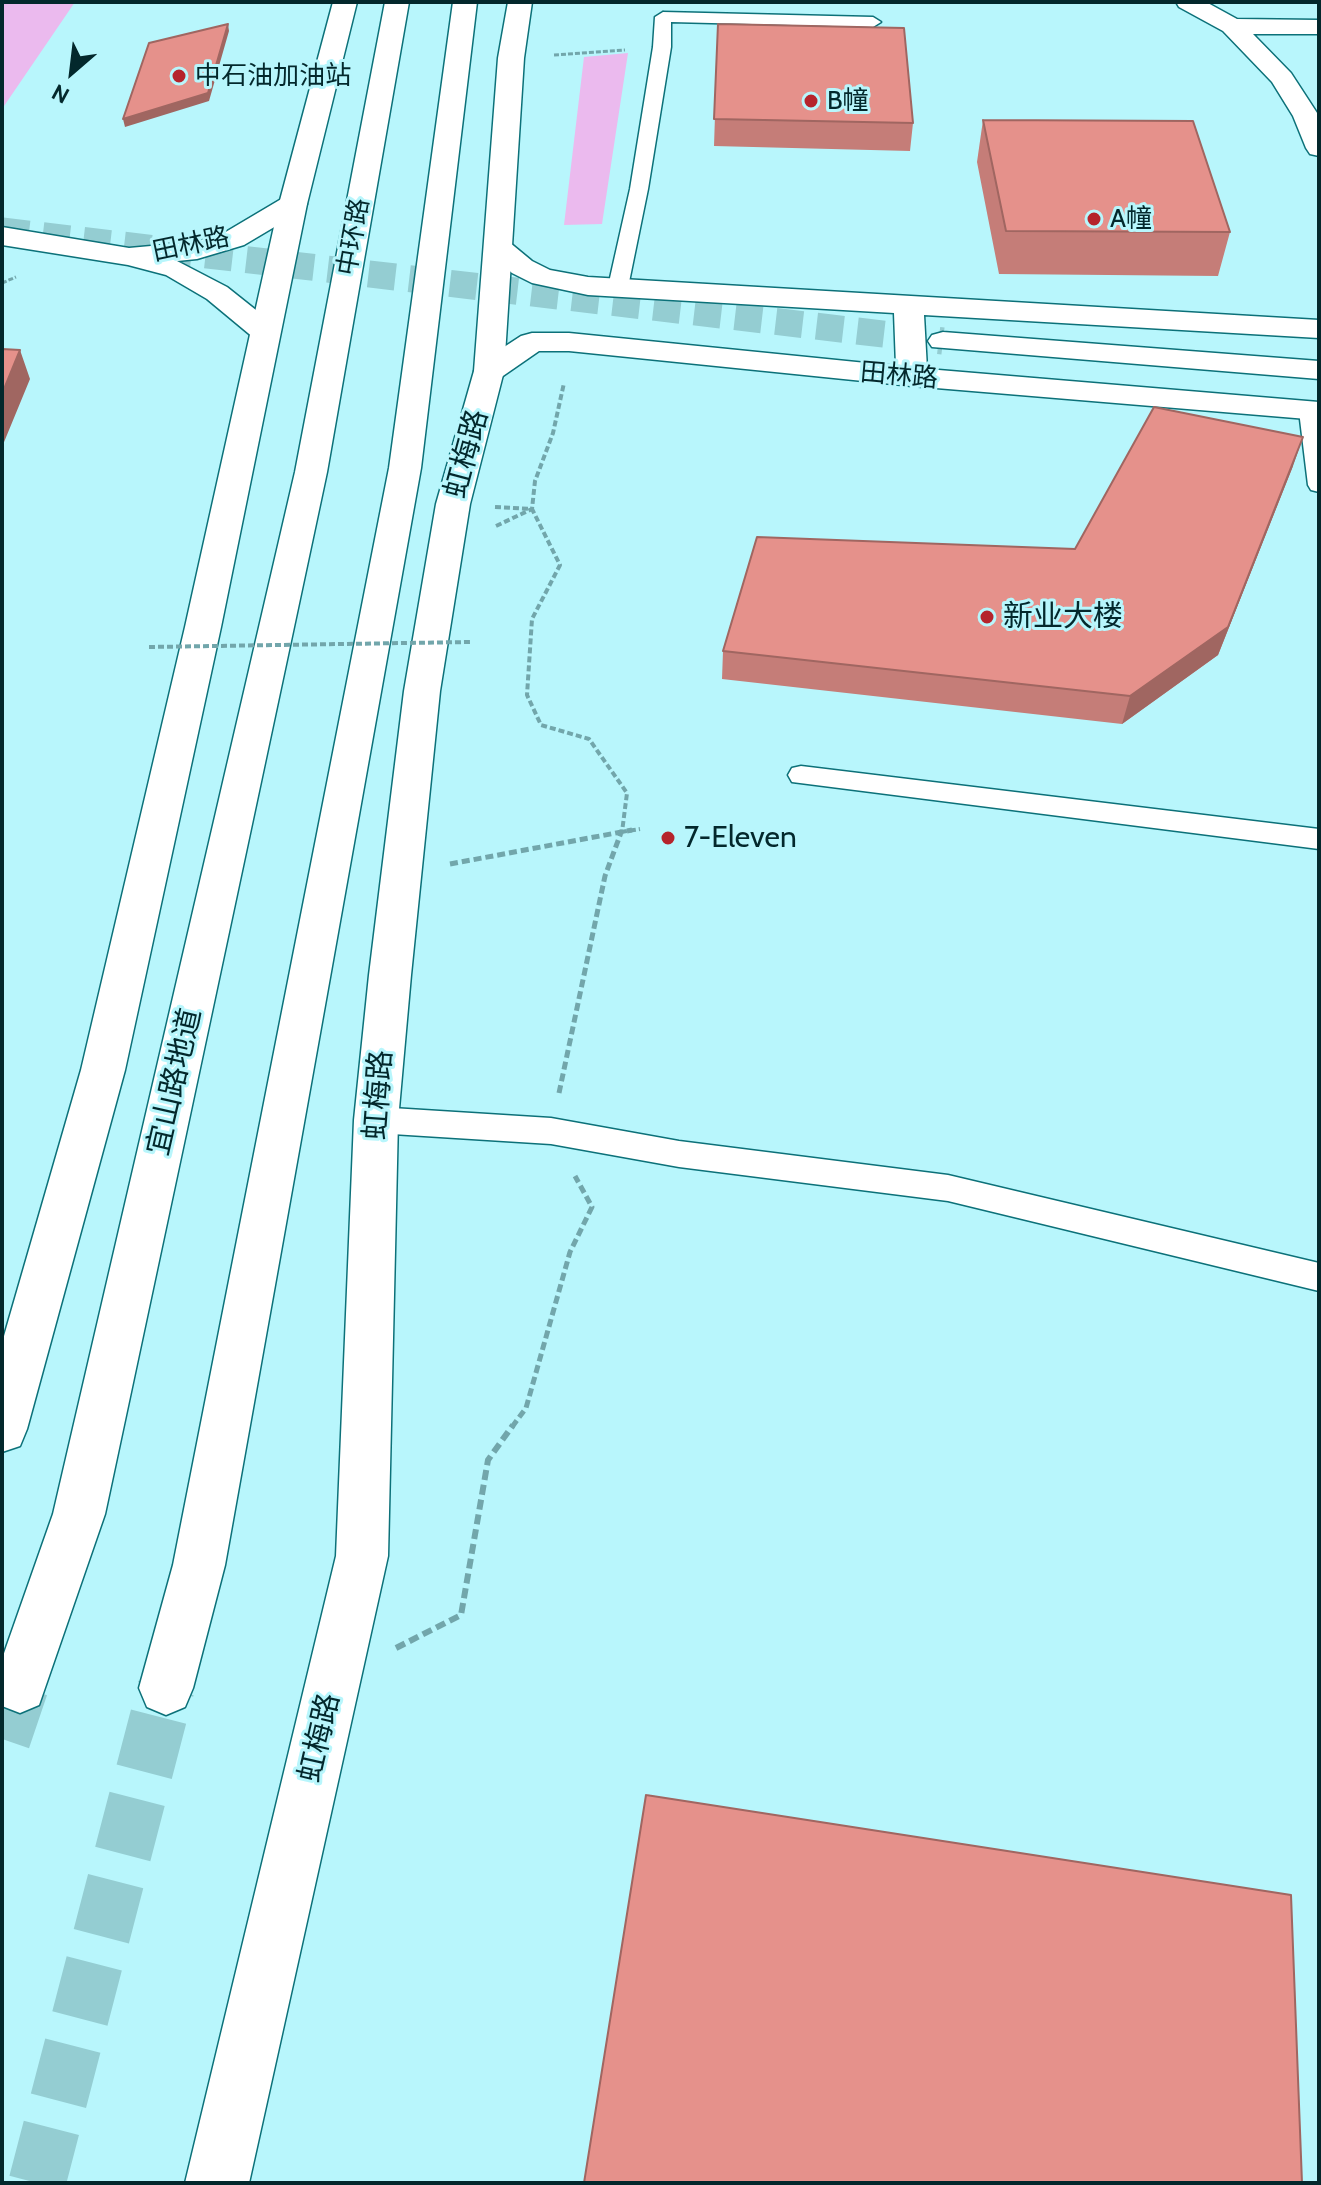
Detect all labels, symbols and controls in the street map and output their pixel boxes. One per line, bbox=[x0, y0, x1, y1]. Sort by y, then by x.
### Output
north arrow bbox=[32, 32, 112, 112]
place label: 中石油加油站 bbox=[195, 60, 351, 92]
marker: 中石油加油站 bbox=[170, 67, 188, 85]
text: N bbox=[47, 78, 74, 109]
place label: B幢 bbox=[827, 85, 869, 117]
marker: B幢 bbox=[802, 92, 820, 110]
street label: 中环路 bbox=[332, 196, 376, 278]
place label: A幢 bbox=[1110, 203, 1152, 235]
marker: A幢 bbox=[1085, 210, 1103, 228]
street label: 田林路 bbox=[150, 222, 232, 268]
street label: 田林路 bbox=[859, 357, 939, 395]
street label: 虹梅路 bbox=[438, 406, 496, 502]
place label: 新业大楼 bbox=[1003, 599, 1123, 635]
marker: 新业大楼 bbox=[978, 608, 996, 626]
place label: 7-Eleven bbox=[684, 820, 797, 856]
marker: 7-Eleven bbox=[659, 829, 677, 847]
street label: 宜山路地道 bbox=[141, 1005, 209, 1159]
street label: 虹梅路 bbox=[358, 1049, 400, 1141]
street label: 虹梅路 bbox=[292, 1690, 348, 1786]

